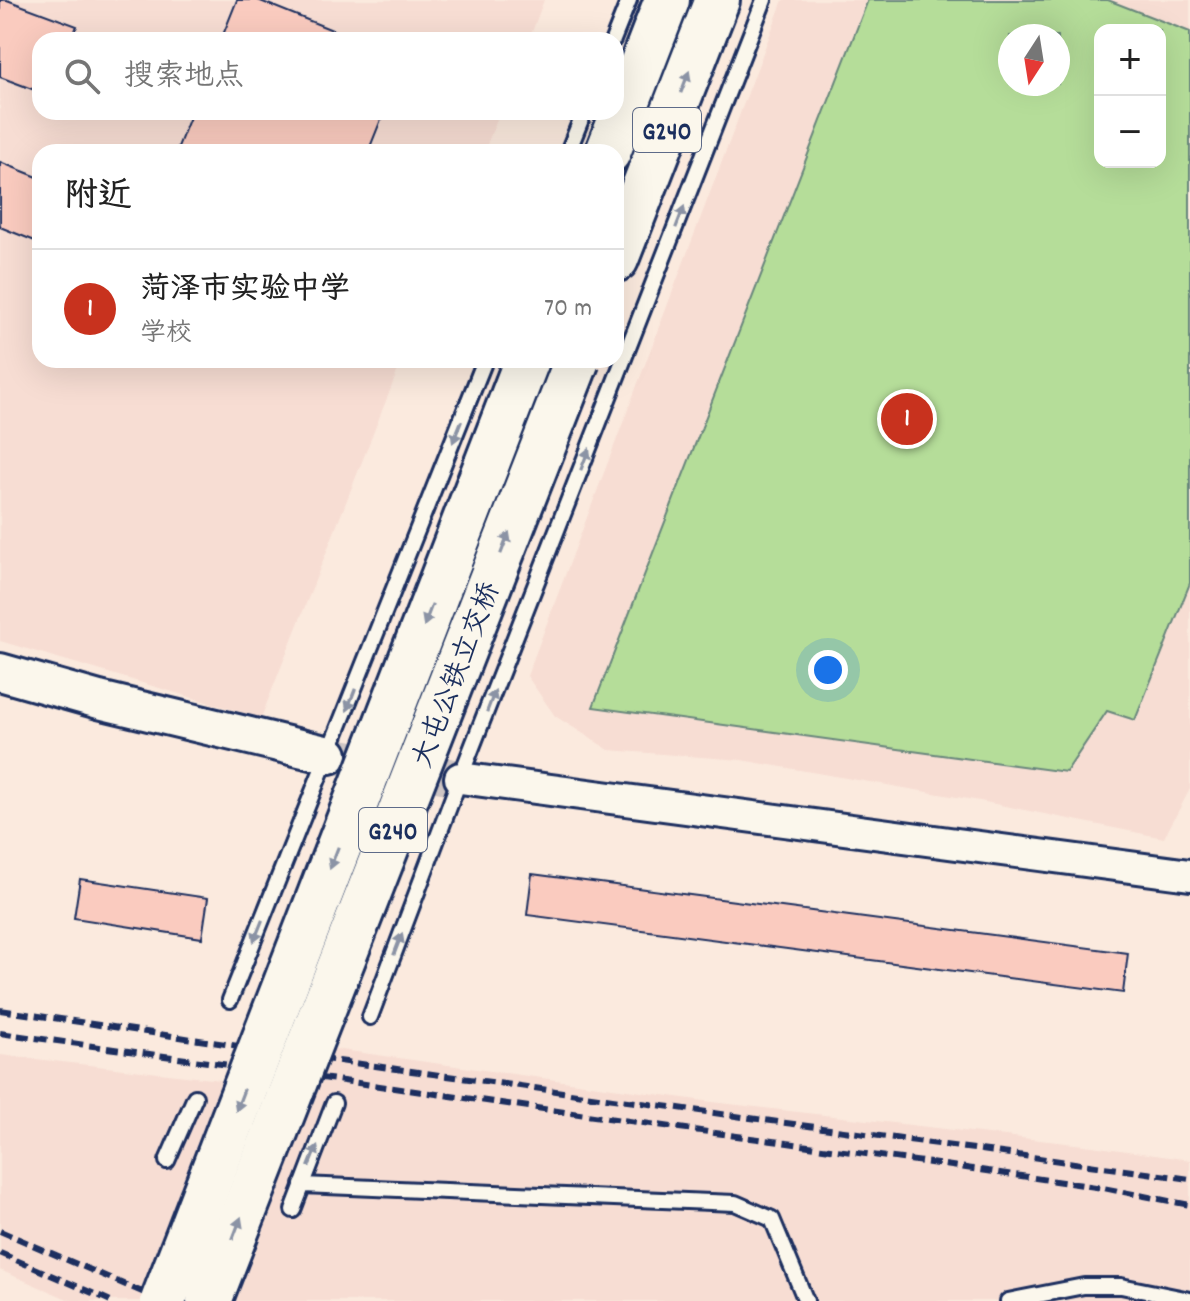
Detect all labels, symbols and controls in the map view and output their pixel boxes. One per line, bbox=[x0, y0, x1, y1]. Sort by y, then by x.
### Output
north arrow bbox=[998, 24, 1070, 96]
map controls bbox=[1094, 24, 1166, 168]
button: + bbox=[1094, 24, 1166, 96]
search box bbox=[32, 32, 624, 120]
icon: search bbox=[60, 54, 104, 98]
text: 搜索地点 bbox=[124, 57, 244, 100]
one-way arrow bbox=[679, 70, 692, 94]
button: − bbox=[1094, 96, 1166, 168]
road number: G240 bbox=[633, 108, 701, 152]
text: 附近 bbox=[64, 174, 132, 223]
one-way arrow bbox=[674, 205, 687, 229]
text: 菏泽市实验中学 bbox=[140, 270, 350, 313]
text: 1 bbox=[87, 291, 93, 328]
text: 70 m bbox=[544, 291, 592, 328]
text: 学校 bbox=[140, 316, 192, 353]
pin: 1 bbox=[881, 389, 933, 449]
one-way arrow bbox=[450, 420, 463, 444]
one-way arrow bbox=[579, 447, 592, 471]
one-way arrow bbox=[499, 531, 512, 555]
street label: 大屯公铁立交桥 bbox=[405, 577, 512, 774]
one-way arrow bbox=[421, 604, 434, 628]
your location bbox=[808, 650, 848, 690]
one-way arrow bbox=[344, 688, 357, 712]
one-way arrow bbox=[485, 689, 498, 713]
road number: G240 bbox=[359, 808, 427, 852]
one-way arrow bbox=[328, 846, 341, 870]
one-way arrow bbox=[251, 919, 264, 943]
one-way arrow bbox=[392, 932, 405, 956]
one-way arrow bbox=[234, 1088, 247, 1112]
one-way arrow bbox=[307, 1144, 320, 1168]
one-way arrow bbox=[231, 1216, 244, 1240]

